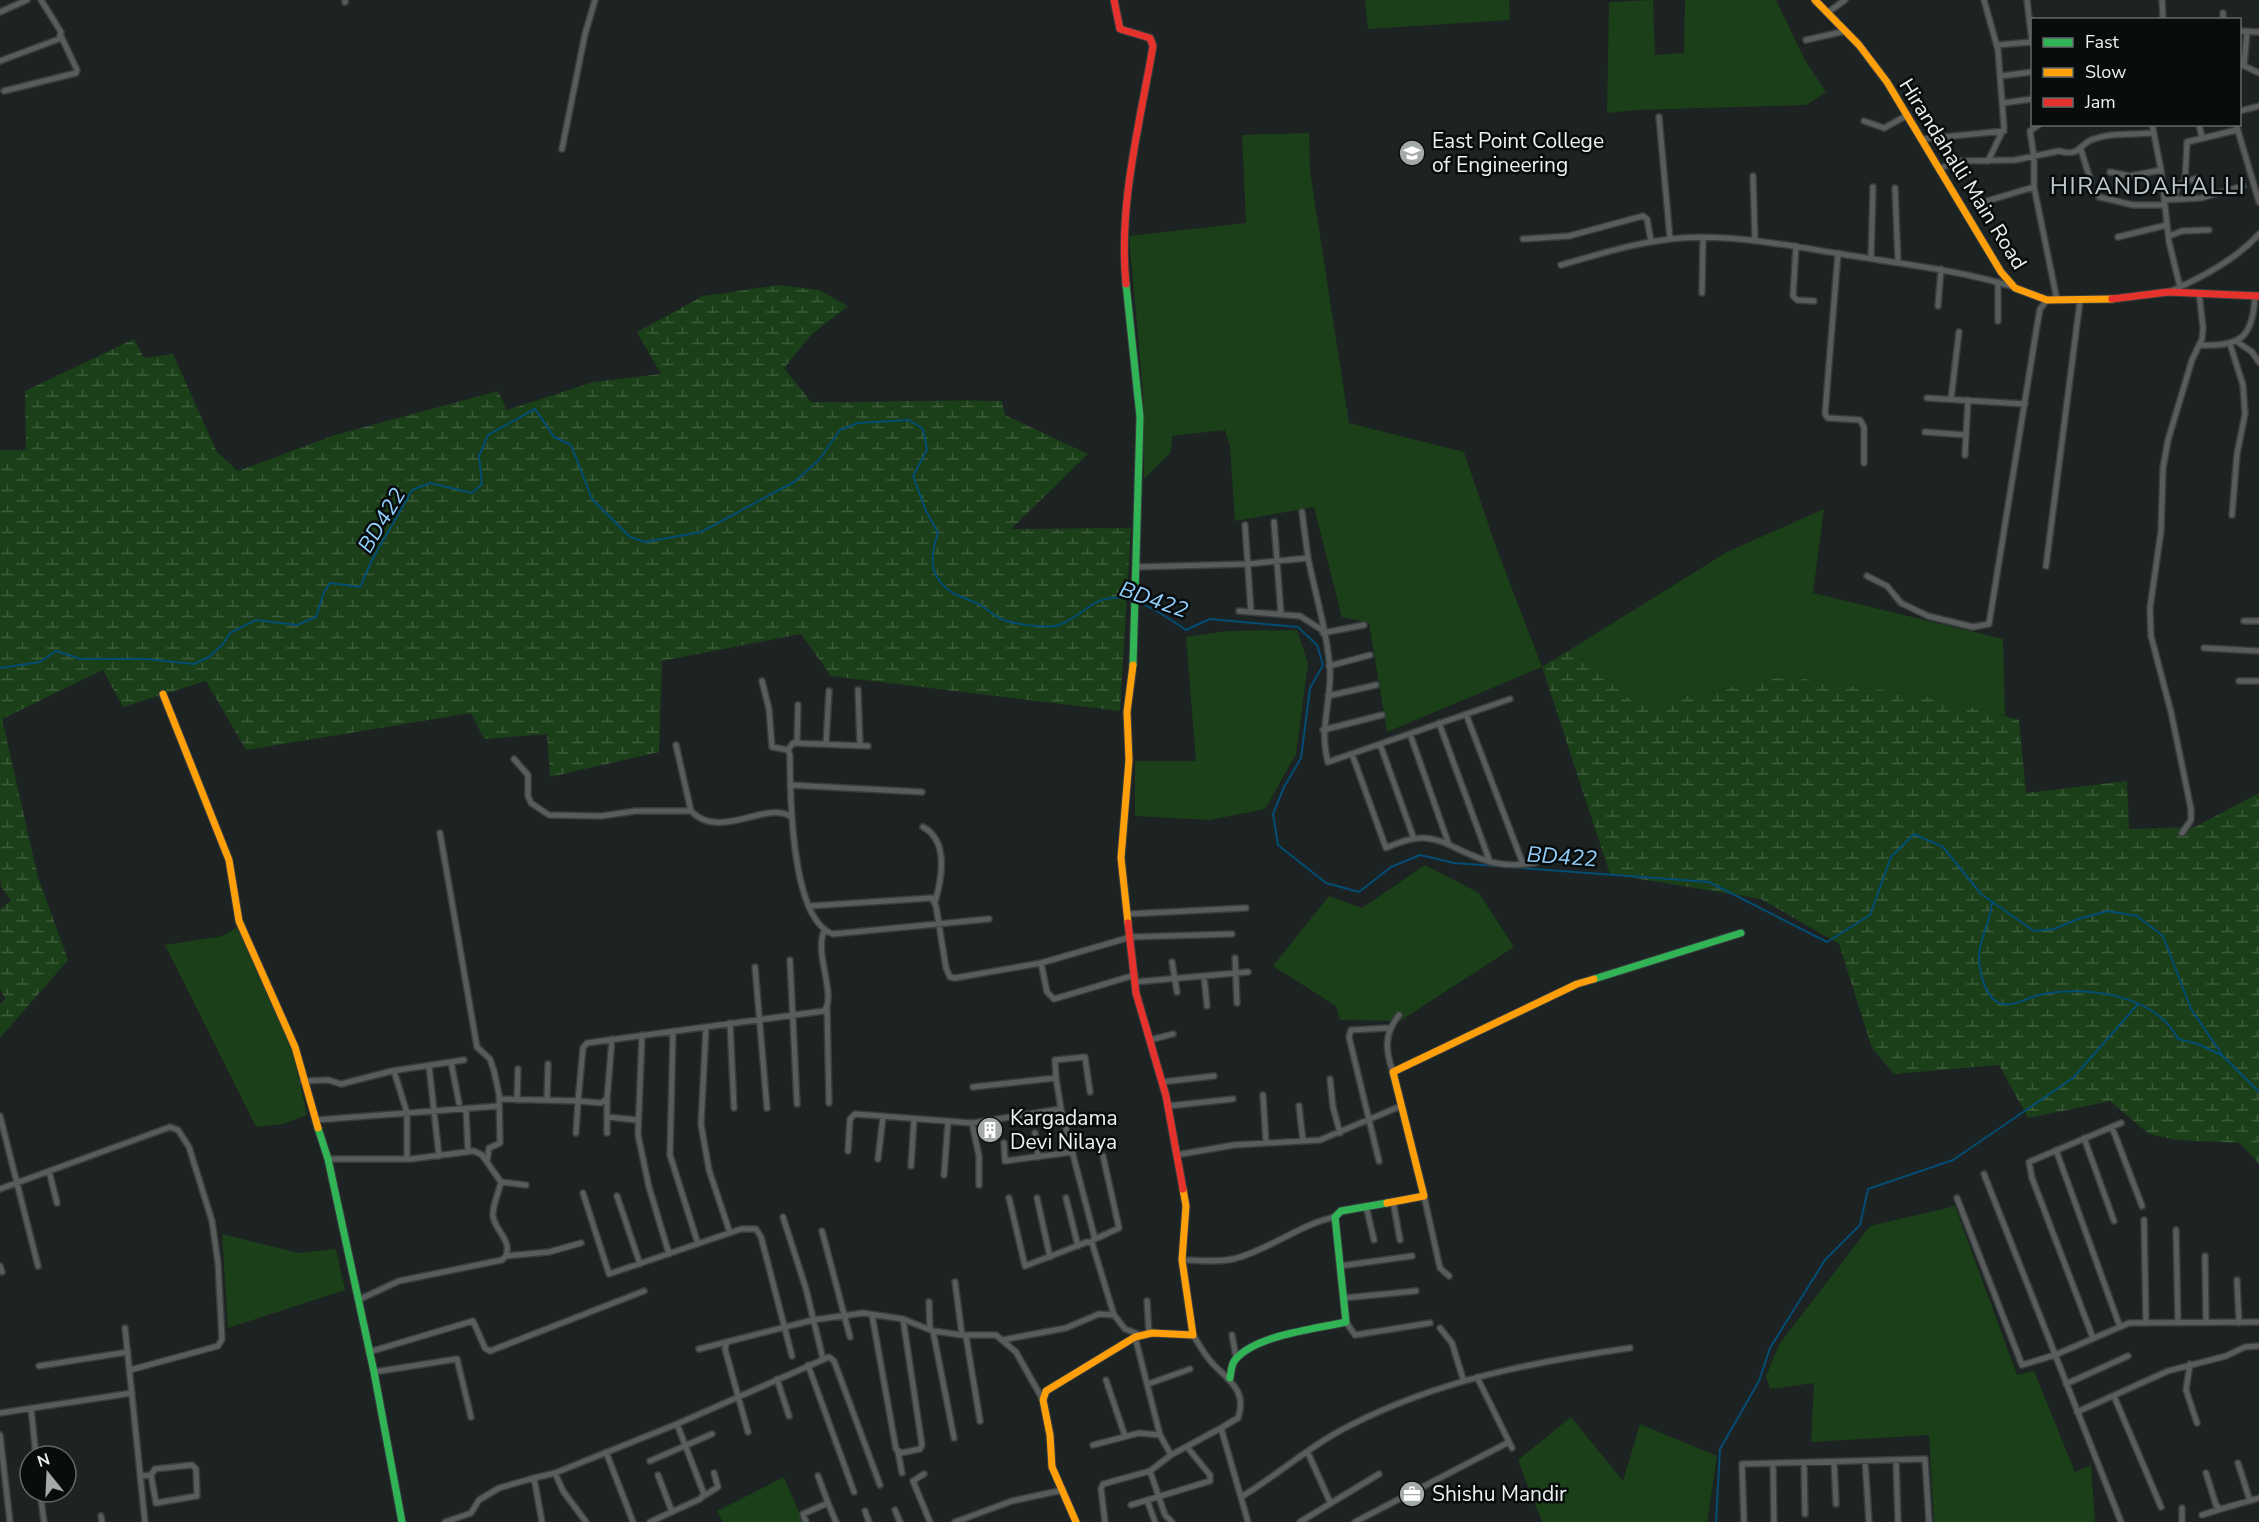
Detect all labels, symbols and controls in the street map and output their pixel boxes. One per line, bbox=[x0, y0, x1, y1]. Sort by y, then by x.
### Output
legend bbox=[2031, 18, 2241, 126]
text: Fast bbox=[2085, 30, 2120, 54]
text: Slow bbox=[2085, 60, 2126, 84]
street label: Hirandahalli Main Road bbox=[1893, 73, 2033, 275]
text: Jam bbox=[2084, 90, 2116, 114]
place label: East Point College of Engineering bbox=[1432, 127, 1604, 179]
school or university icon: East Point College of Engineering bbox=[1397, 138, 1427, 168]
district label: HIRANDAHALLI bbox=[2050, 170, 2246, 202]
water label: BD422 bbox=[351, 482, 413, 559]
water label: BD422 bbox=[1115, 574, 1192, 626]
water label: BD422 bbox=[1526, 840, 1598, 874]
place label: Kargadama Devi Nilaya bbox=[1010, 1104, 1118, 1156]
building icon: Kargadama Devi Nilaya bbox=[975, 1115, 1005, 1145]
north arrow bbox=[18, 1444, 78, 1504]
text: N bbox=[35, 1448, 53, 1473]
office icon: Shishu Mandir bbox=[1397, 1479, 1427, 1509]
place label: Shishu Mandir bbox=[1432, 1480, 1567, 1508]

